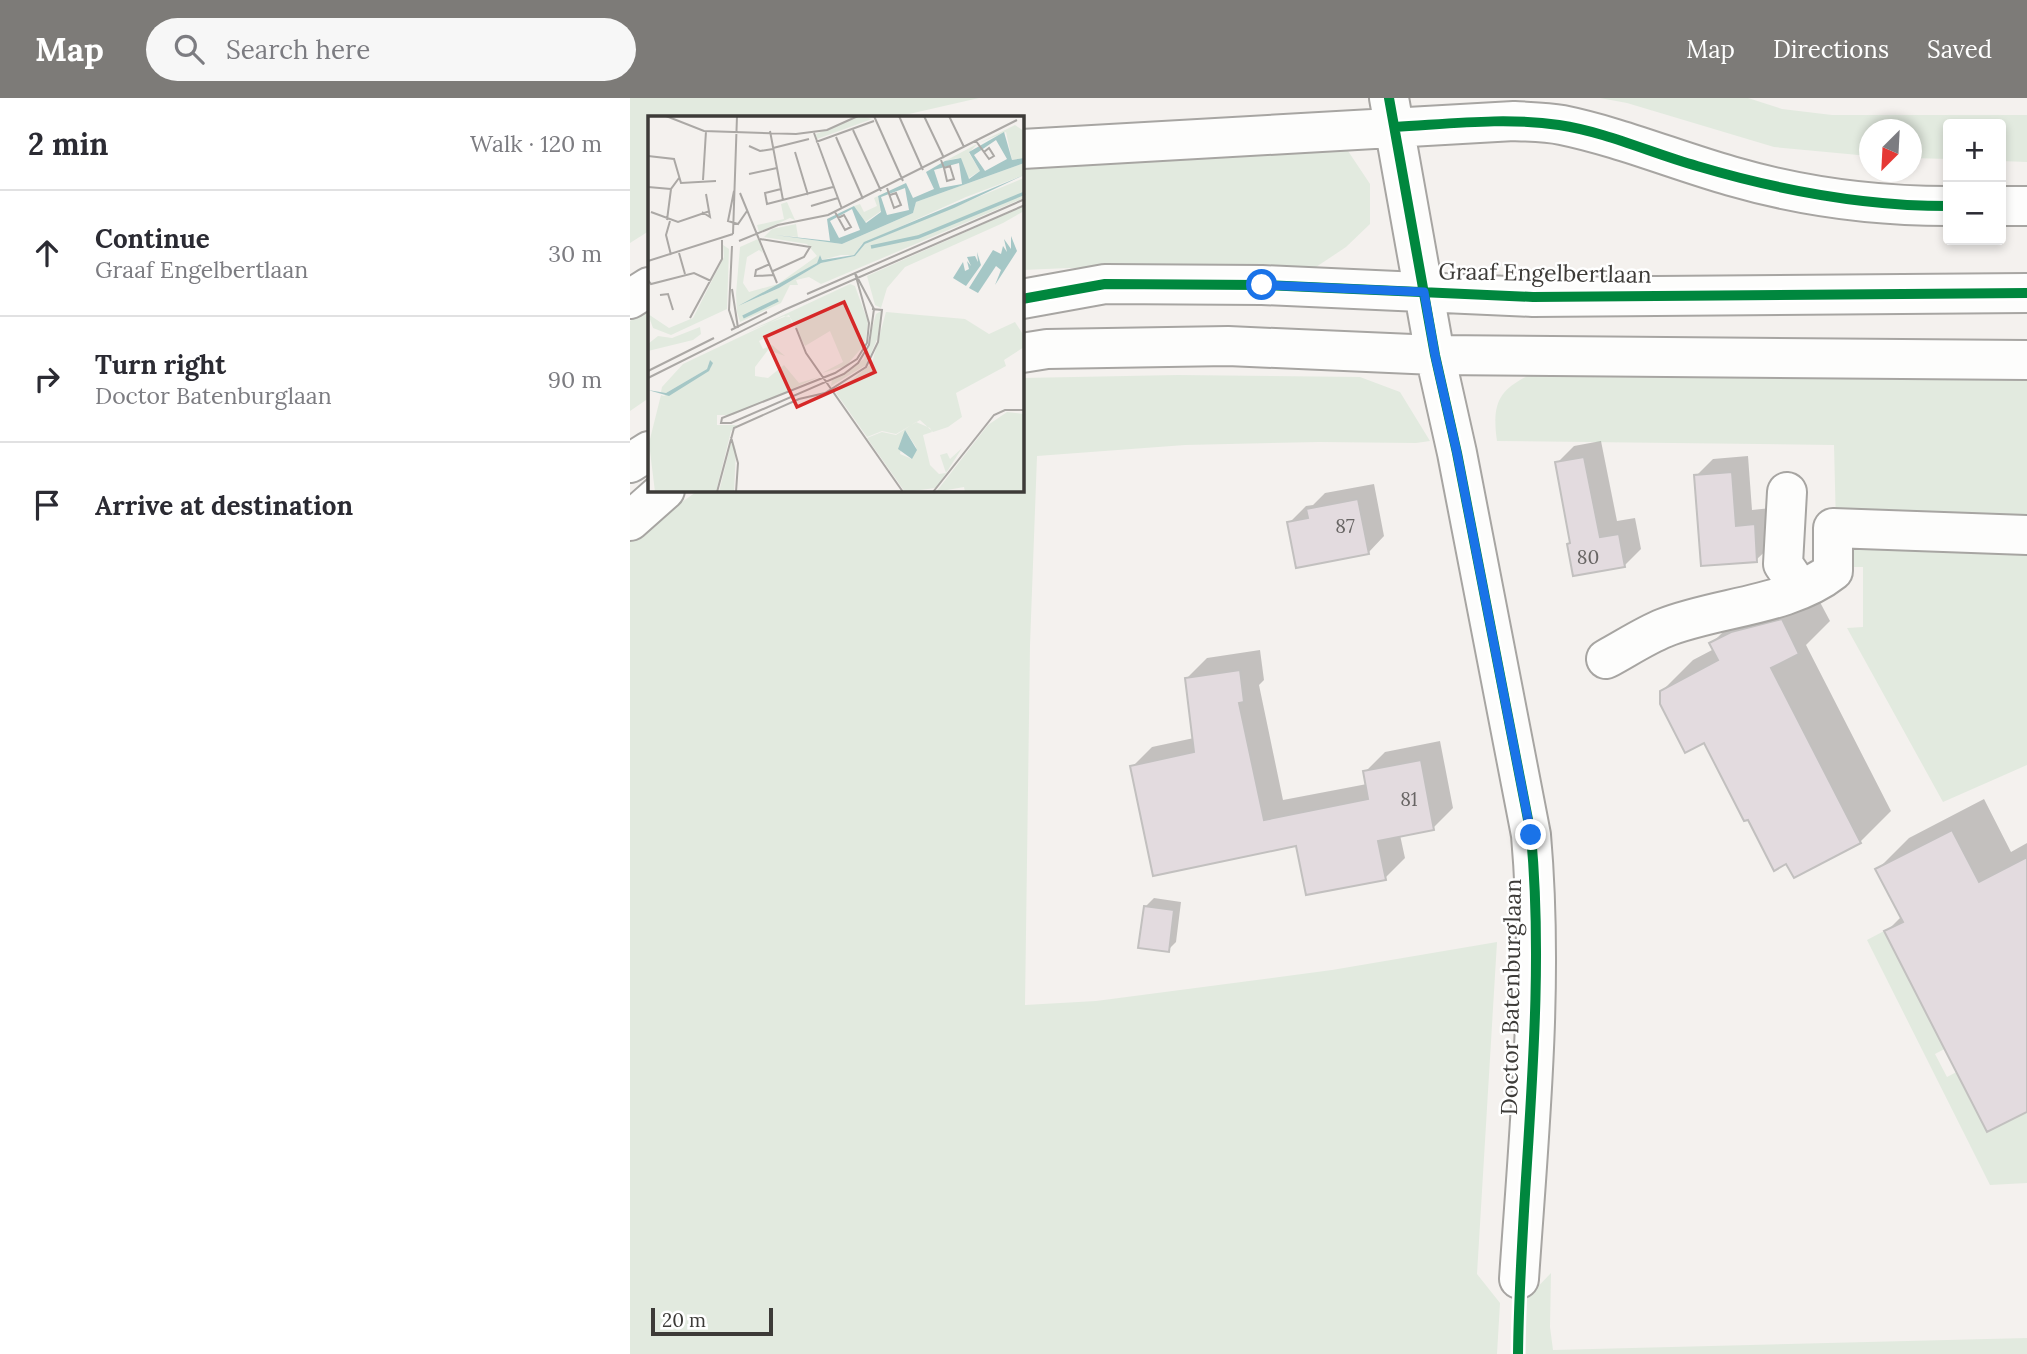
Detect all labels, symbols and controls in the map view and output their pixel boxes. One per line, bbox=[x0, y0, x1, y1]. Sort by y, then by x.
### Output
search box bbox=[146, 18, 636, 81]
text: Map bbox=[35, 28, 104, 70]
icon: search bbox=[170, 30, 208, 68]
text: Search here bbox=[226, 33, 370, 66]
text: Map bbox=[1686, 34, 1735, 65]
text: Directions bbox=[1773, 34, 1889, 65]
text: Saved bbox=[1927, 34, 1992, 65]
inset map bbox=[648, 116, 1024, 492]
north arrow bbox=[1859, 119, 1922, 182]
map controls bbox=[1943, 119, 2006, 245]
button: + bbox=[1943, 119, 2006, 182]
text: 2 min bbox=[28, 125, 108, 163]
text: Walk · 120 m bbox=[470, 129, 602, 158]
button: − bbox=[1943, 182, 2006, 245]
text: Continue bbox=[95, 222, 210, 255]
icon: ahead bbox=[28, 234, 66, 272]
text: 30 m bbox=[548, 239, 602, 268]
text: Graaf Engelbertlaan bbox=[95, 255, 308, 284]
street label: Graaf Engelbertlaan bbox=[1438, 256, 1652, 289]
route start bbox=[1246, 269, 1277, 300]
text: Turn right bbox=[95, 348, 226, 381]
icon: right bbox=[28, 360, 66, 398]
text: 90 m bbox=[548, 365, 602, 394]
text: Doctor Batenburglaan bbox=[95, 381, 332, 410]
icon: arrive bbox=[28, 486, 66, 524]
text: Arrive at destination bbox=[95, 489, 353, 522]
house number: 87 bbox=[1335, 514, 1355, 538]
house number: 80 bbox=[1577, 545, 1599, 569]
house number: 81 bbox=[1400, 787, 1418, 811]
route end bbox=[1515, 819, 1546, 850]
street label: Doctor Batenburglaan bbox=[1494, 878, 1527, 1116]
scale bar bbox=[651, 1305, 774, 1337]
text: 20 m bbox=[662, 1308, 706, 1332]

